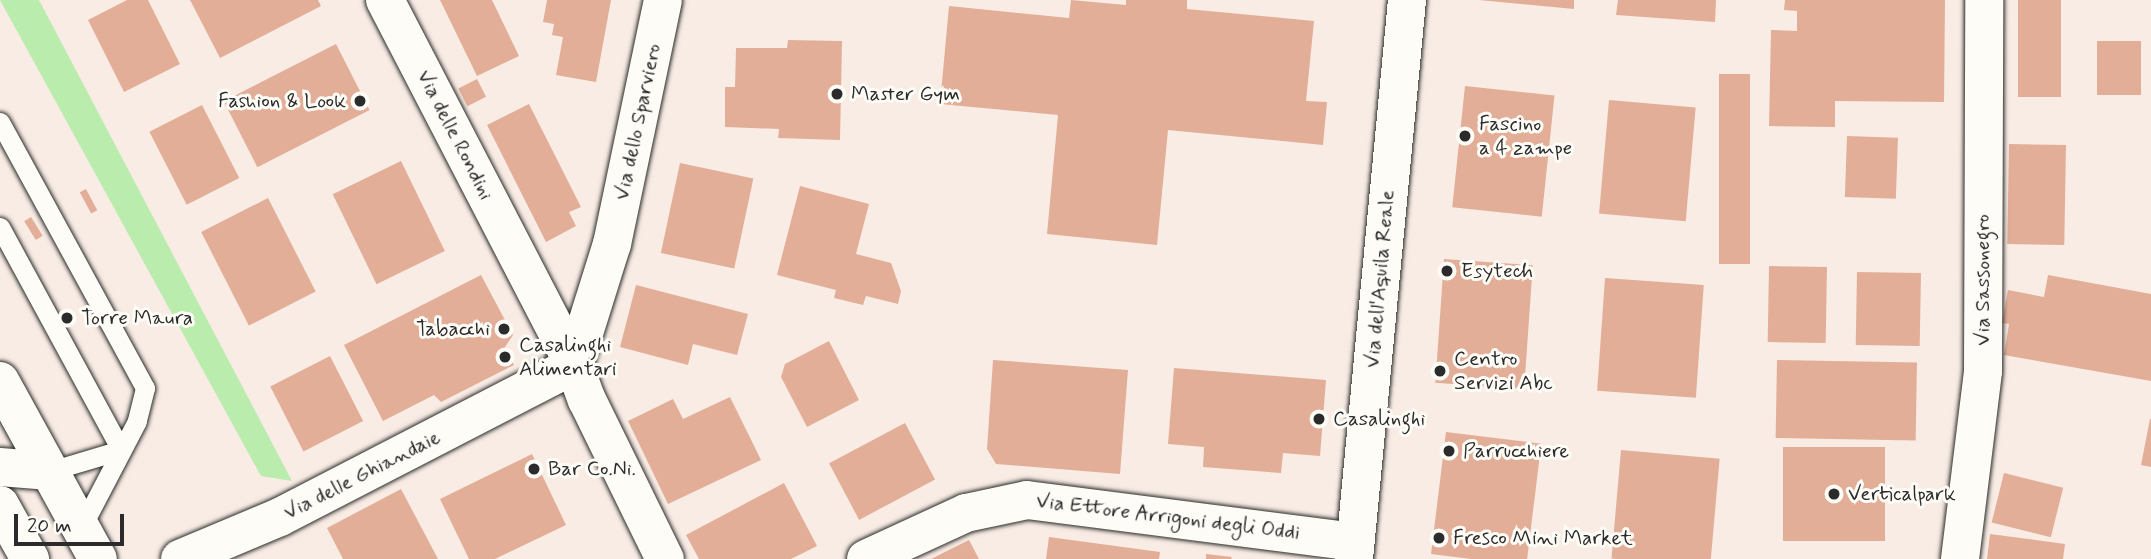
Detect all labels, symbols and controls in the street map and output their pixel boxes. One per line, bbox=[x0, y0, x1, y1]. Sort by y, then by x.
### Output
street label: Via dello Sparviero bbox=[609, 41, 667, 203]
street label: Via delle Rondini bbox=[411, 65, 499, 205]
place label: Master Gym bbox=[851, 81, 967, 107]
marker: Master Gym bbox=[829, 86, 845, 102]
place label: Fashion & Look bbox=[218, 88, 346, 114]
marker: Fashion & Look bbox=[352, 93, 368, 109]
place label: Fascino a 4 zampe bbox=[1479, 111, 1572, 161]
marker: Fascino a 4 zampe bbox=[1457, 128, 1473, 144]
street label: Via dell'Aquila Reale bbox=[1360, 191, 1400, 367]
street label: Via Sassonegro bbox=[1970, 215, 1996, 345]
place label: Esytech bbox=[1461, 258, 1533, 284]
marker: Esytech bbox=[1439, 263, 1455, 279]
place label: Torre Maura bbox=[81, 305, 192, 331]
marker: Torre Maura bbox=[59, 310, 75, 326]
place label: Tabacchi bbox=[416, 316, 490, 342]
marker: Tabacchi bbox=[496, 321, 512, 337]
place label: Casalinghi Alimentari bbox=[519, 332, 616, 382]
place label: Centro Servizi Abc bbox=[1454, 346, 1553, 396]
marker: Casalinghi Alimentari bbox=[497, 349, 513, 365]
marker: Centro Servizi Abc bbox=[1432, 363, 1448, 379]
place label: Casalinghi bbox=[1333, 406, 1425, 432]
marker: Casalinghi bbox=[1311, 411, 1327, 427]
street label: Via delle Ghiandaie bbox=[280, 425, 444, 525]
place label: Parrucchiere bbox=[1463, 438, 1569, 464]
marker: Parrucchiere bbox=[1441, 443, 1457, 459]
place label: Bar Co.Ni. bbox=[548, 456, 638, 482]
marker: Bar Co.Ni. bbox=[526, 461, 542, 477]
place label: Verticalpark bbox=[1848, 481, 1956, 507]
marker: Verticalpark bbox=[1826, 486, 1842, 502]
street label: Via Ettore Arrigoni degli Oddi bbox=[1036, 488, 1300, 546]
scale bar bbox=[18, 500, 128, 544]
text: 20 m bbox=[27, 512, 72, 540]
place label: Fresco Mini Market bbox=[1453, 525, 1628, 551]
marker: Fresco Mini Market bbox=[1431, 530, 1447, 546]

